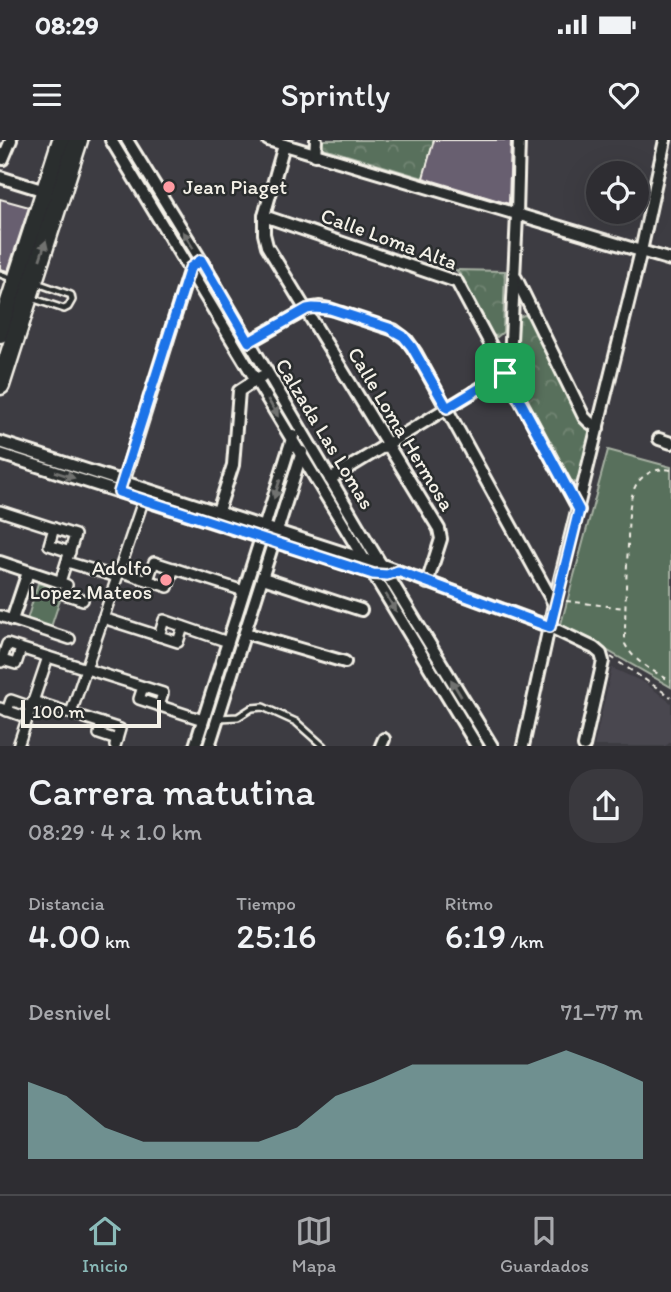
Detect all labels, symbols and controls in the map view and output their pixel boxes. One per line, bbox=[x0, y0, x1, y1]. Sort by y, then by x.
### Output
text: 08:29 bbox=[35, 9, 99, 41]
icon: menu bbox=[28, 76, 66, 114]
text: Sprintly bbox=[281, 76, 390, 114]
icon: heart bbox=[605, 76, 643, 114]
map controls bbox=[586, 161, 649, 224]
button: locate bbox=[586, 161, 649, 224]
place label: Jean Piaget bbox=[183, 174, 287, 199]
marker: Jean Piaget bbox=[161, 179, 177, 195]
street label: Calle Loma Alta bbox=[318, 202, 461, 275]
one-way arrow bbox=[182, 231, 195, 250]
one-way arrow bbox=[38, 240, 49, 261]
street label: Calle Loma Hermosa bbox=[343, 342, 460, 515]
pin bbox=[475, 343, 535, 403]
street label: Calzada Las Lomas bbox=[271, 354, 380, 514]
icon: arrive bbox=[486, 354, 524, 392]
one-way arrow bbox=[267, 399, 280, 418]
one-way arrow bbox=[55, 470, 76, 481]
one-way arrow bbox=[271, 478, 281, 499]
place label: Adolfo Lopez Mateos bbox=[30, 555, 152, 604]
marker: Adolfo Lopez Mateos bbox=[158, 572, 174, 588]
one-way arrow bbox=[384, 594, 397, 613]
one-way arrow bbox=[450, 678, 463, 697]
scale bar bbox=[21, 697, 161, 729]
text: 100 m bbox=[32, 700, 84, 723]
text: Carrera matutina bbox=[28, 769, 315, 815]
button: share bbox=[569, 769, 643, 843]
text: 08:29 · 4 × 1.0 km bbox=[28, 818, 202, 846]
text: Distancia bbox=[28, 892, 105, 915]
text: Tiempo bbox=[236, 892, 296, 915]
text: Ritmo bbox=[445, 892, 493, 915]
text: 4.00 bbox=[28, 915, 101, 957]
text: 25:16 bbox=[236, 915, 316, 957]
text: 6:19 bbox=[445, 915, 506, 957]
text: km bbox=[101, 930, 130, 953]
text: /km bbox=[506, 930, 544, 953]
text: Desnivel bbox=[28, 998, 111, 1026]
text: 71–77 m bbox=[561, 998, 643, 1026]
tab: Inicio bbox=[82, 1212, 128, 1277]
tab: Mapa bbox=[292, 1212, 336, 1277]
tab: Guardados bbox=[500, 1212, 589, 1277]

